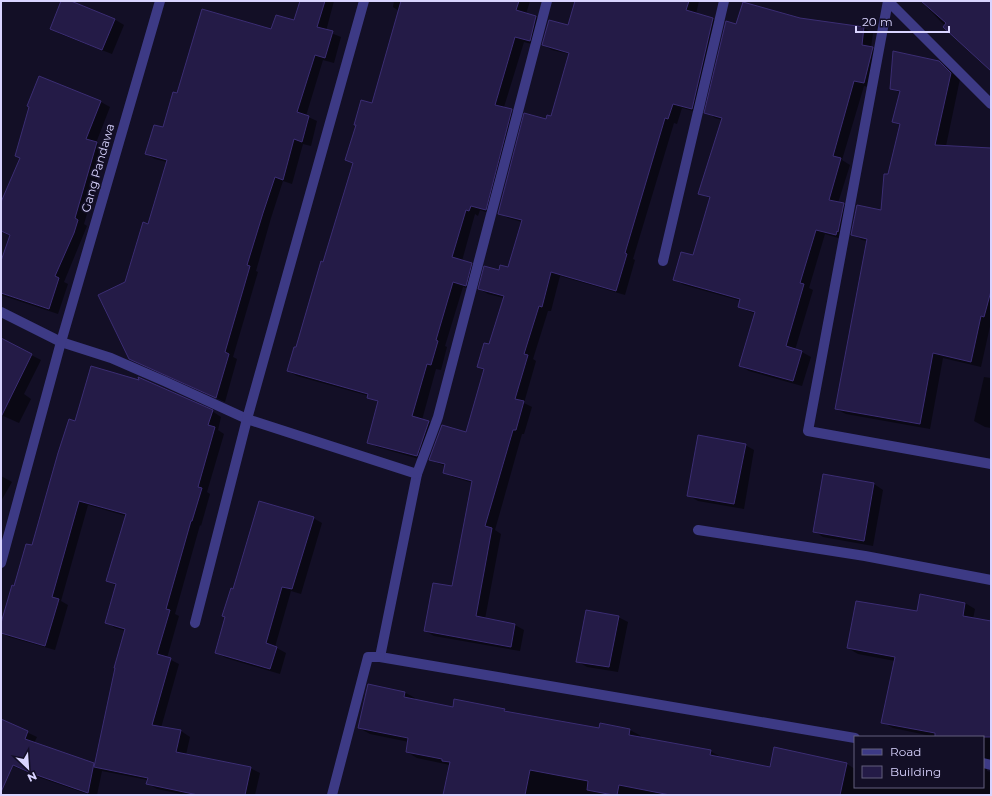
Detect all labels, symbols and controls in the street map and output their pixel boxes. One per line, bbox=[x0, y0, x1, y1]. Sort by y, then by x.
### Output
scale bar bbox=[856, 8, 949, 34]
text: 20 m bbox=[862, 14, 893, 29]
street label: Gang Pandawa bbox=[78, 122, 117, 214]
legend bbox=[854, 736, 984, 788]
text: Road bbox=[890, 744, 921, 759]
north arrow bbox=[8, 748, 48, 788]
text: Building bbox=[890, 764, 941, 779]
text: N bbox=[25, 769, 39, 785]

